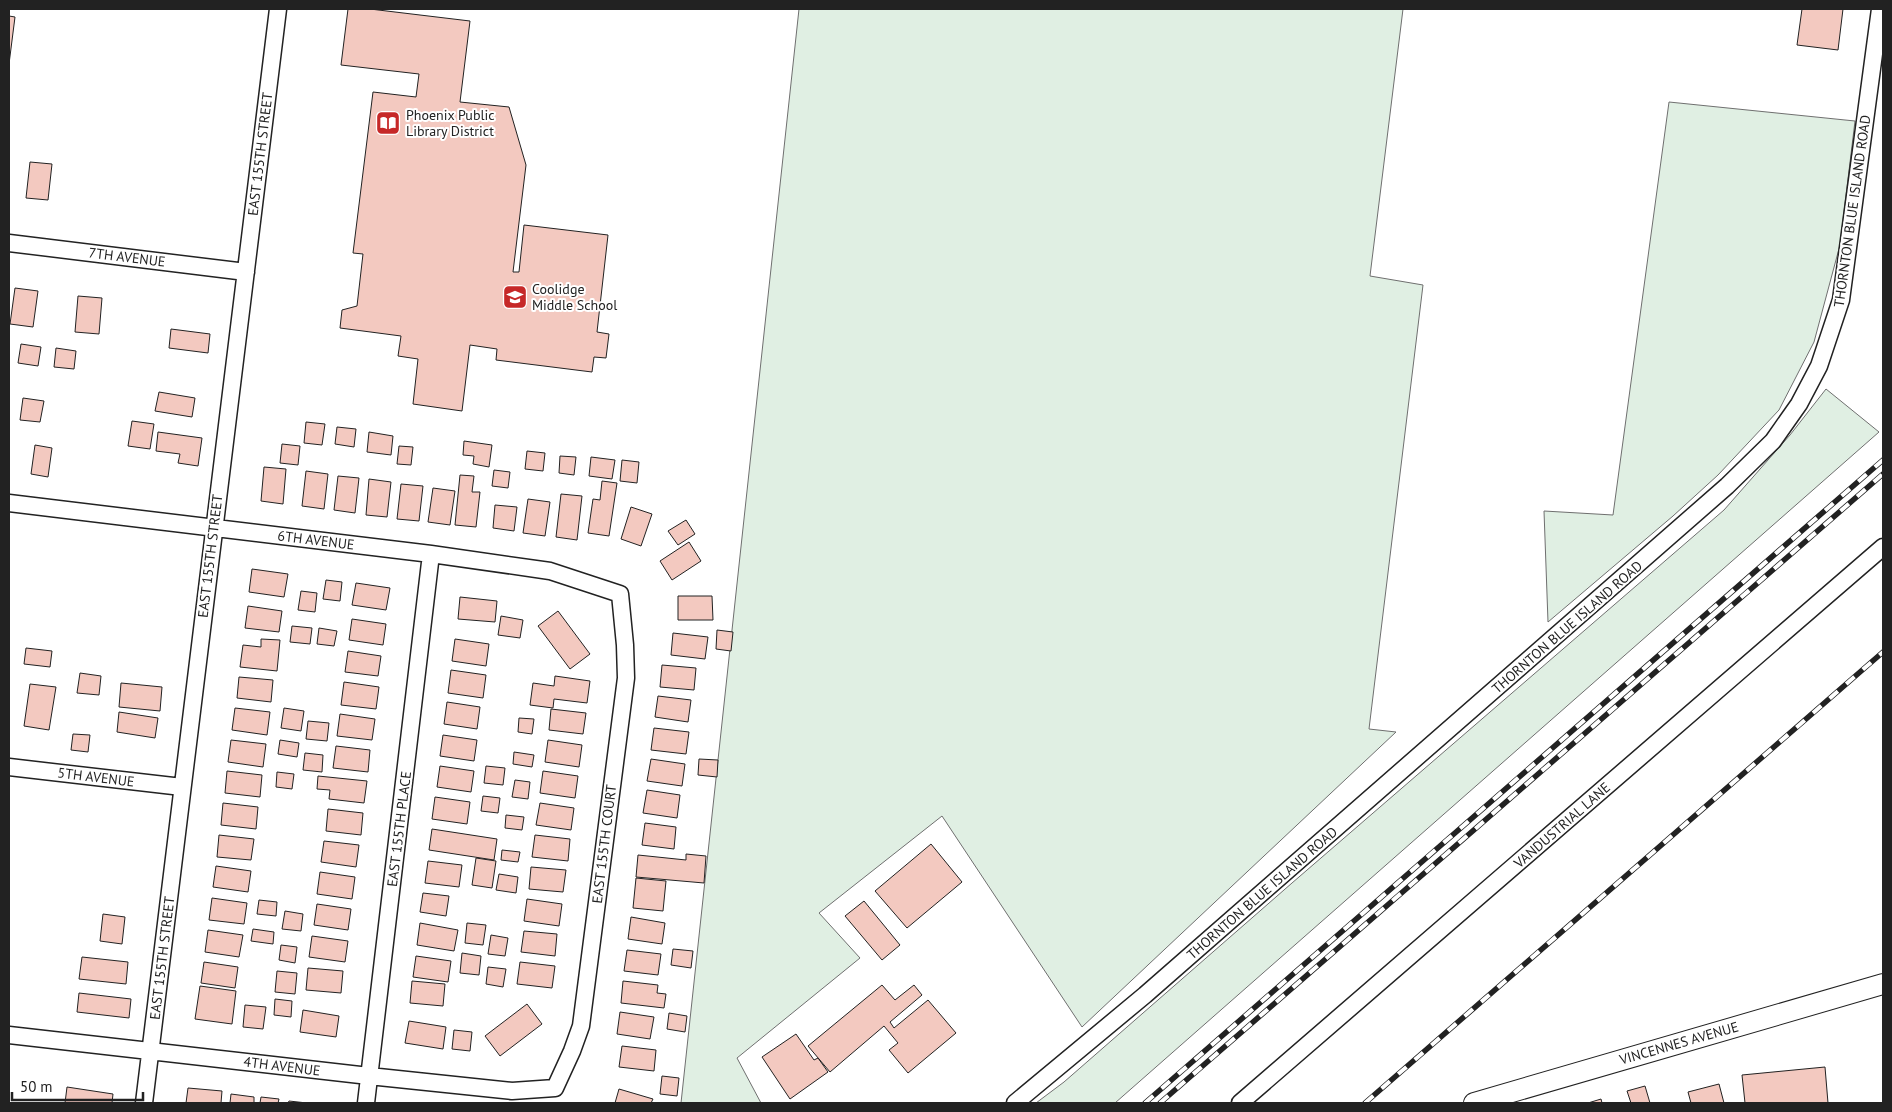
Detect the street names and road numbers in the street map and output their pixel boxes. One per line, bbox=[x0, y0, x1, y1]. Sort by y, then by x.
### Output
street label: EAST 155TH STREET bbox=[243, 91, 277, 217]
street label: THORNTON BLUE ISLAND ROAD bbox=[1830, 114, 1874, 308]
street label: 7TH AVENUE bbox=[88, 243, 166, 271]
street label: EAST 155TH STREET bbox=[193, 493, 227, 619]
street label: 6TH AVENUE bbox=[277, 526, 355, 554]
street label: THORNTON BLUE ISLAND ROAD bbox=[1488, 557, 1646, 697]
street label: 5TH AVENUE bbox=[57, 763, 135, 791]
street label: EAST 155TH PLACE bbox=[383, 770, 415, 888]
street label: VANDUSTRIAL LANE bbox=[1509, 778, 1614, 872]
street label: EAST 155TH COURT bbox=[588, 783, 620, 904]
street label: THORNTON BLUE ISLAND ROAD bbox=[1183, 823, 1341, 963]
street label: EAST 155TH STREET bbox=[145, 895, 179, 1021]
street label: VINCENNES AVENUE bbox=[1616, 1017, 1741, 1069]
street label: 4TH AVENUE bbox=[243, 1052, 321, 1080]

